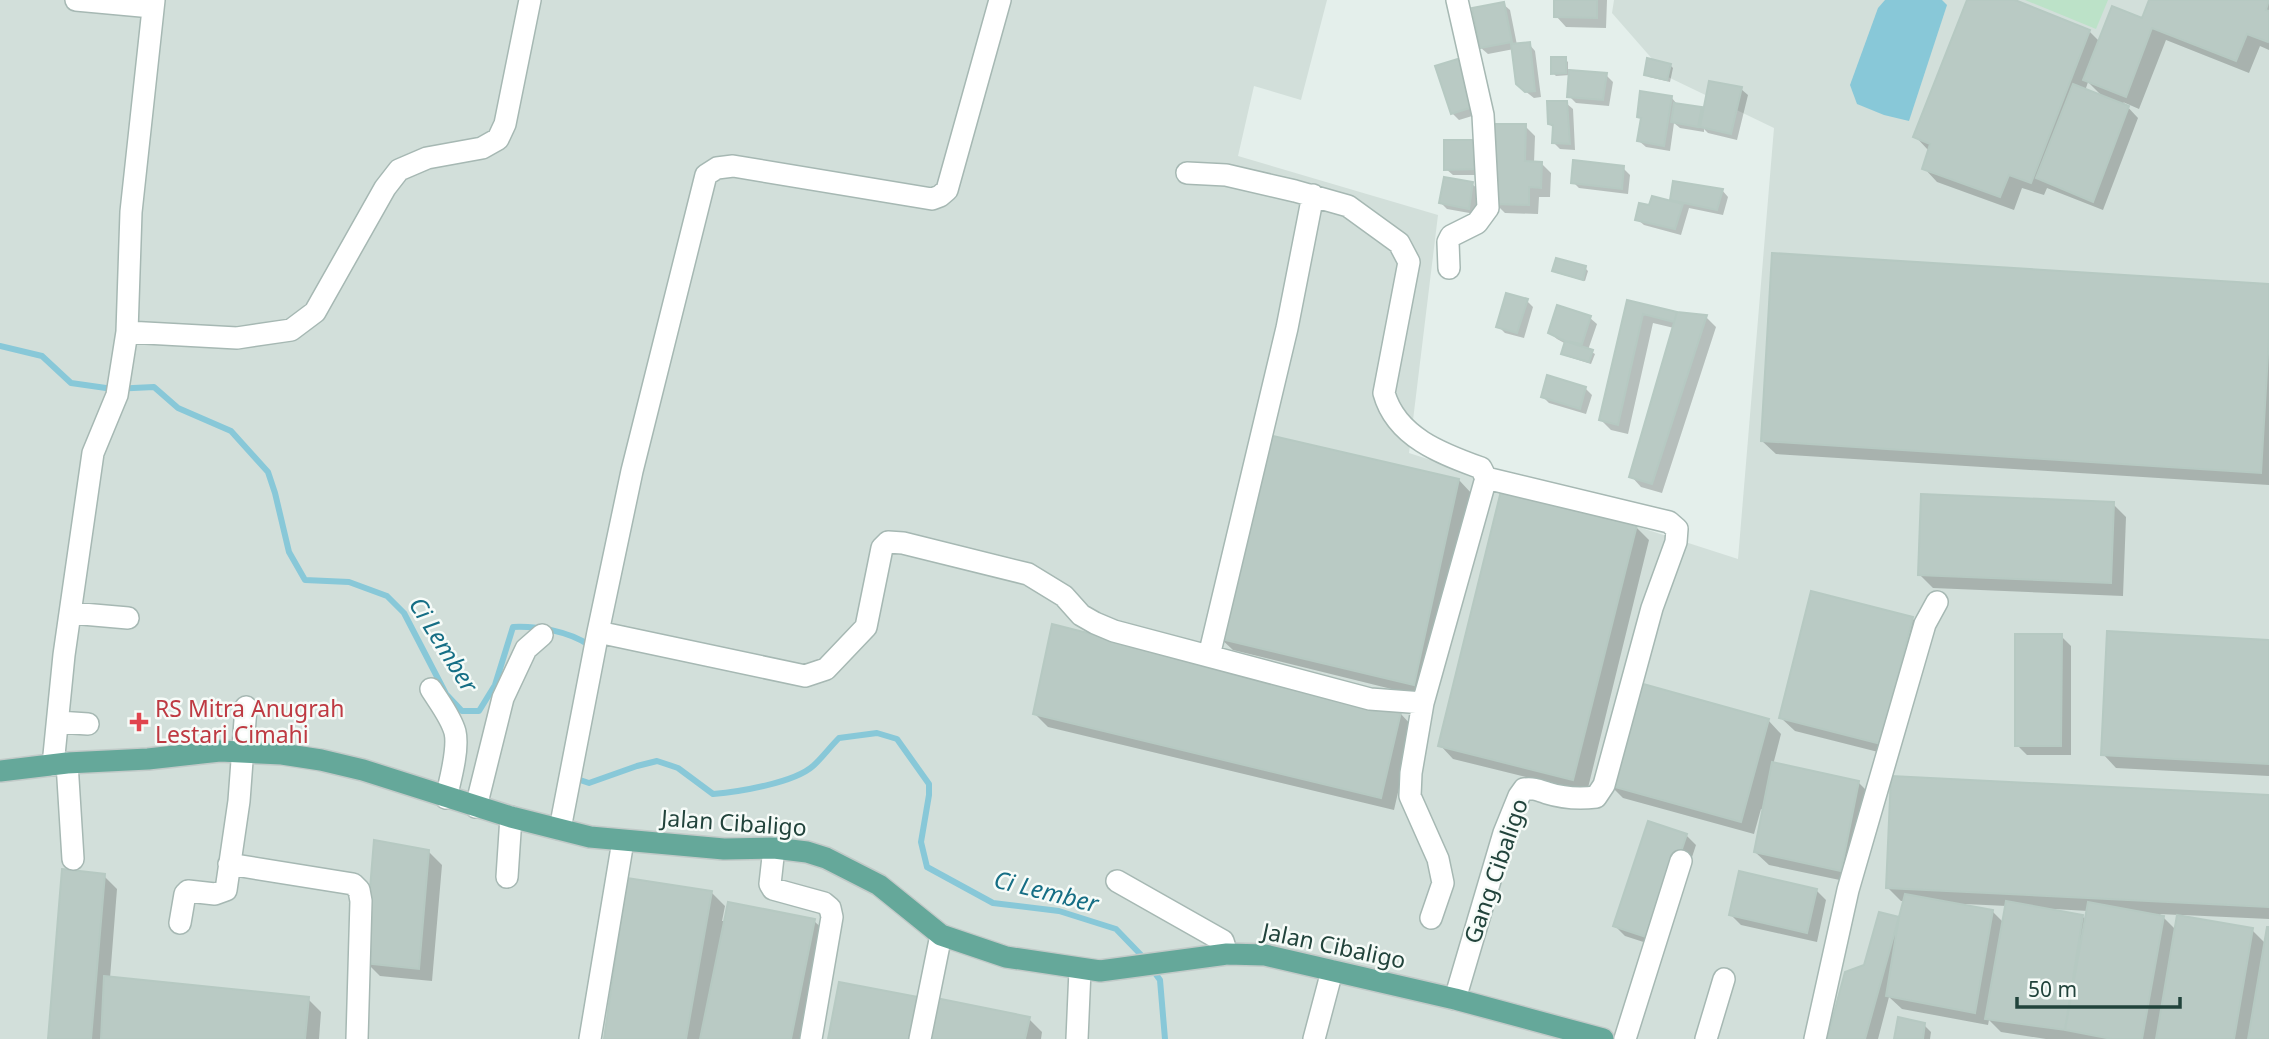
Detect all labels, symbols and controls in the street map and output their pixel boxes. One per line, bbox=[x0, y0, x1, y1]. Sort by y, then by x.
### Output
water label: Ci Lember bbox=[402, 590, 487, 699]
place label: RS Mitra Anugrah Lestari Cimahi bbox=[155, 692, 344, 750]
marker: RS Mitra Anugrah Lestari Cimahi bbox=[129, 712, 149, 732]
street label: Gang Cibaligo bbox=[1455, 794, 1535, 947]
street label: Jalan Cibaligo bbox=[658, 801, 808, 843]
water label: Ci Lember bbox=[991, 862, 1103, 920]
street label: Jalan Cibaligo bbox=[1258, 914, 1409, 976]
scale bar bbox=[2017, 965, 2180, 1009]
text: 50 m bbox=[2028, 975, 2077, 1003]

